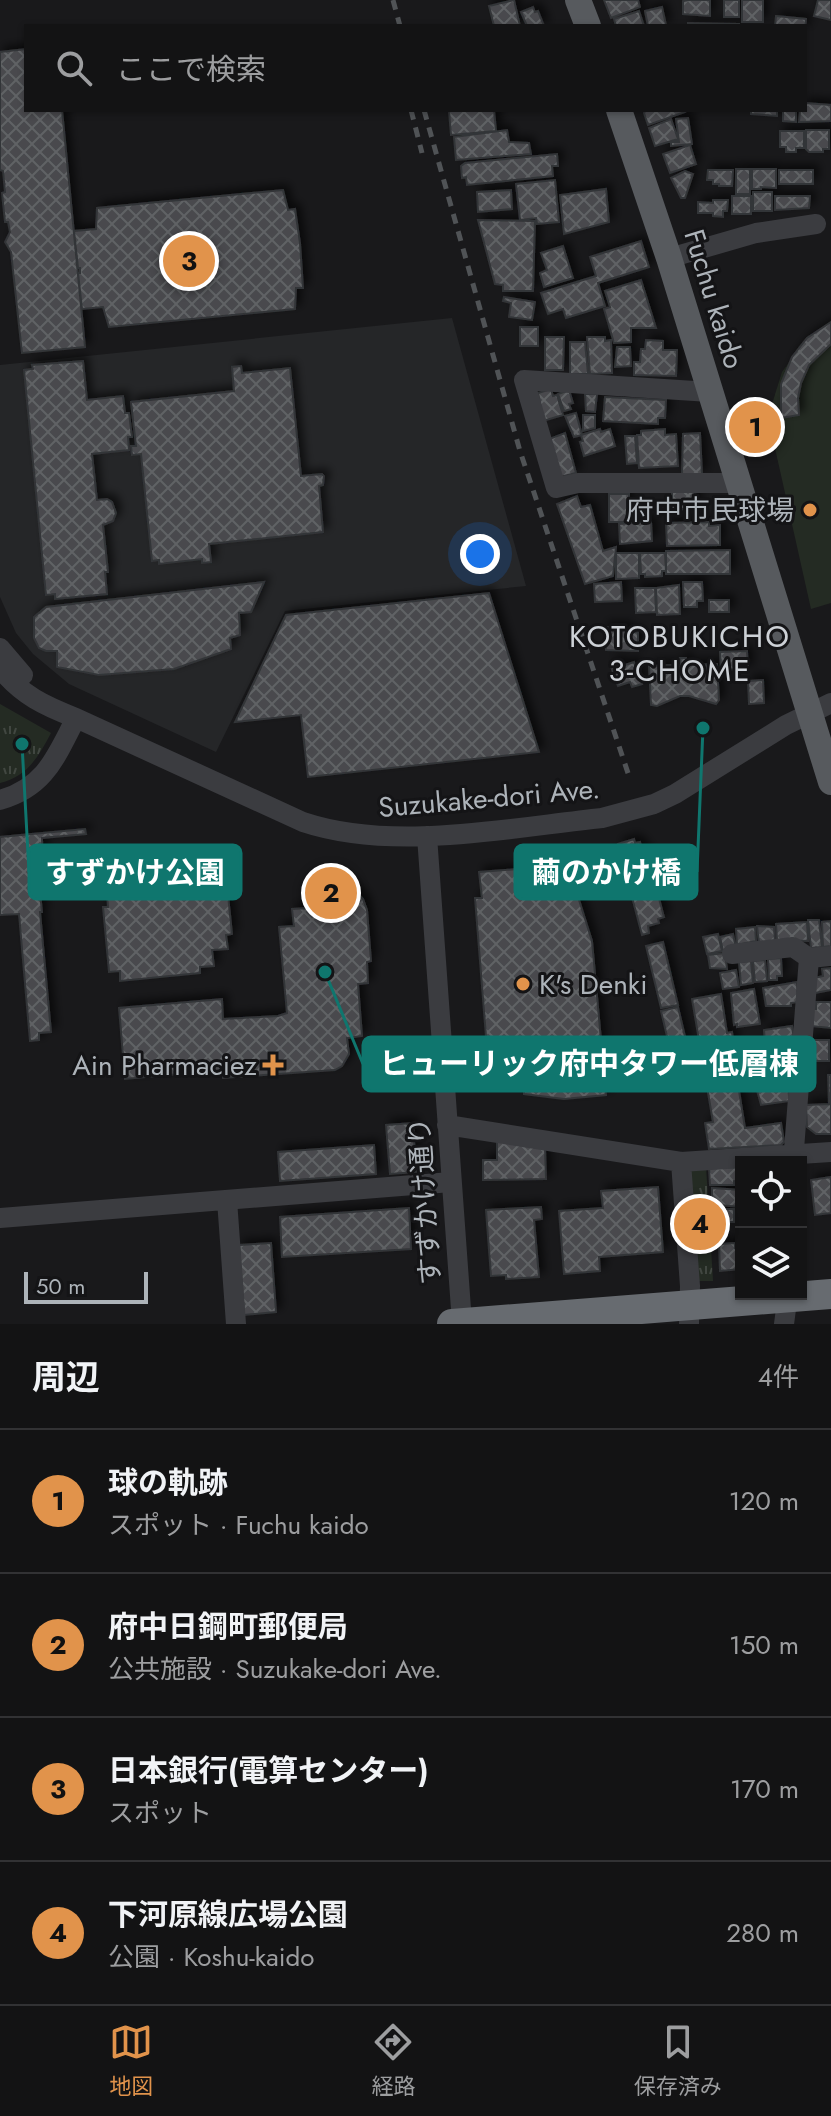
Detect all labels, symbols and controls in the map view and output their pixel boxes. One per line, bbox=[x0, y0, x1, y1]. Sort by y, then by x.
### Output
search box bbox=[24, 24, 807, 112]
icon: search bbox=[52, 46, 96, 90]
text: ここで検索 bbox=[116, 48, 266, 91]
street label: Fuchu kaido bbox=[673, 224, 755, 374]
pin: 3 bbox=[163, 231, 215, 291]
pin: 1 bbox=[729, 397, 781, 457]
place label: 府中市民球場 bbox=[626, 490, 794, 531]
marker: 府中市民球場 bbox=[801, 501, 819, 519]
your location bbox=[460, 534, 500, 574]
district label: KOTOBUKICHO 3-CHOME bbox=[569, 615, 791, 692]
street label: Suzukake-dori Ave. bbox=[377, 768, 601, 828]
callout: すずかけ公園 bbox=[29, 845, 241, 899]
callout: 繭のかけ橋 bbox=[515, 845, 697, 899]
text: すずかけ公園 bbox=[45, 851, 225, 894]
text: 繭のかけ橋 bbox=[531, 851, 681, 894]
pin: 2 bbox=[305, 863, 357, 923]
place label: K's Denki bbox=[539, 964, 647, 1005]
marker: K's Denki bbox=[514, 975, 532, 993]
callout: ヒューリック府中タワー低層棟 bbox=[363, 1037, 815, 1091]
text: ヒューリック府中タワー低層棟 bbox=[379, 1042, 799, 1085]
place label: Ain Pharmaciez bbox=[72, 1045, 257, 1086]
marker: Ain Pharmaciez bbox=[264, 1056, 282, 1074]
street label: すずかけ通り bbox=[399, 1116, 451, 1286]
map controls bbox=[735, 1156, 807, 1300]
button: locate bbox=[735, 1156, 807, 1228]
pin: 4 bbox=[674, 1194, 726, 1254]
button: layers bbox=[735, 1228, 807, 1300]
scale bar bbox=[24, 1268, 148, 1304]
text: 50 m bbox=[36, 1270, 85, 1302]
text: 周辺 bbox=[32, 1353, 100, 1402]
text: 4件 bbox=[758, 1358, 799, 1396]
text: 球の軌跡 bbox=[108, 1461, 228, 1504]
text: 1 bbox=[51, 1482, 65, 1520]
text: 120 m bbox=[729, 1482, 799, 1520]
text: スポット · Fuchu kaido bbox=[108, 1506, 369, 1544]
text: 府中日鋼町郵便局 bbox=[108, 1605, 348, 1648]
text: 2 bbox=[49, 1626, 67, 1664]
text: 150 m bbox=[729, 1626, 799, 1664]
text: 公共施設 · Suzukake-dori Ave. bbox=[108, 1650, 442, 1688]
text: 日本銀行(電算センター) bbox=[108, 1749, 428, 1792]
text: 3 bbox=[50, 1770, 66, 1808]
text: 170 m bbox=[730, 1770, 799, 1808]
text: スポット bbox=[108, 1794, 212, 1832]
text: 下河原線広場公園 bbox=[108, 1893, 348, 1936]
text: 4 bbox=[49, 1914, 67, 1952]
text: 280 m bbox=[726, 1914, 799, 1952]
text: 公園 · Koshu-kaido bbox=[108, 1938, 314, 1976]
tab: 地図 bbox=[109, 2020, 153, 2102]
tab: 経路 bbox=[371, 2020, 416, 2102]
tab: 保存済み bbox=[634, 2020, 722, 2102]

